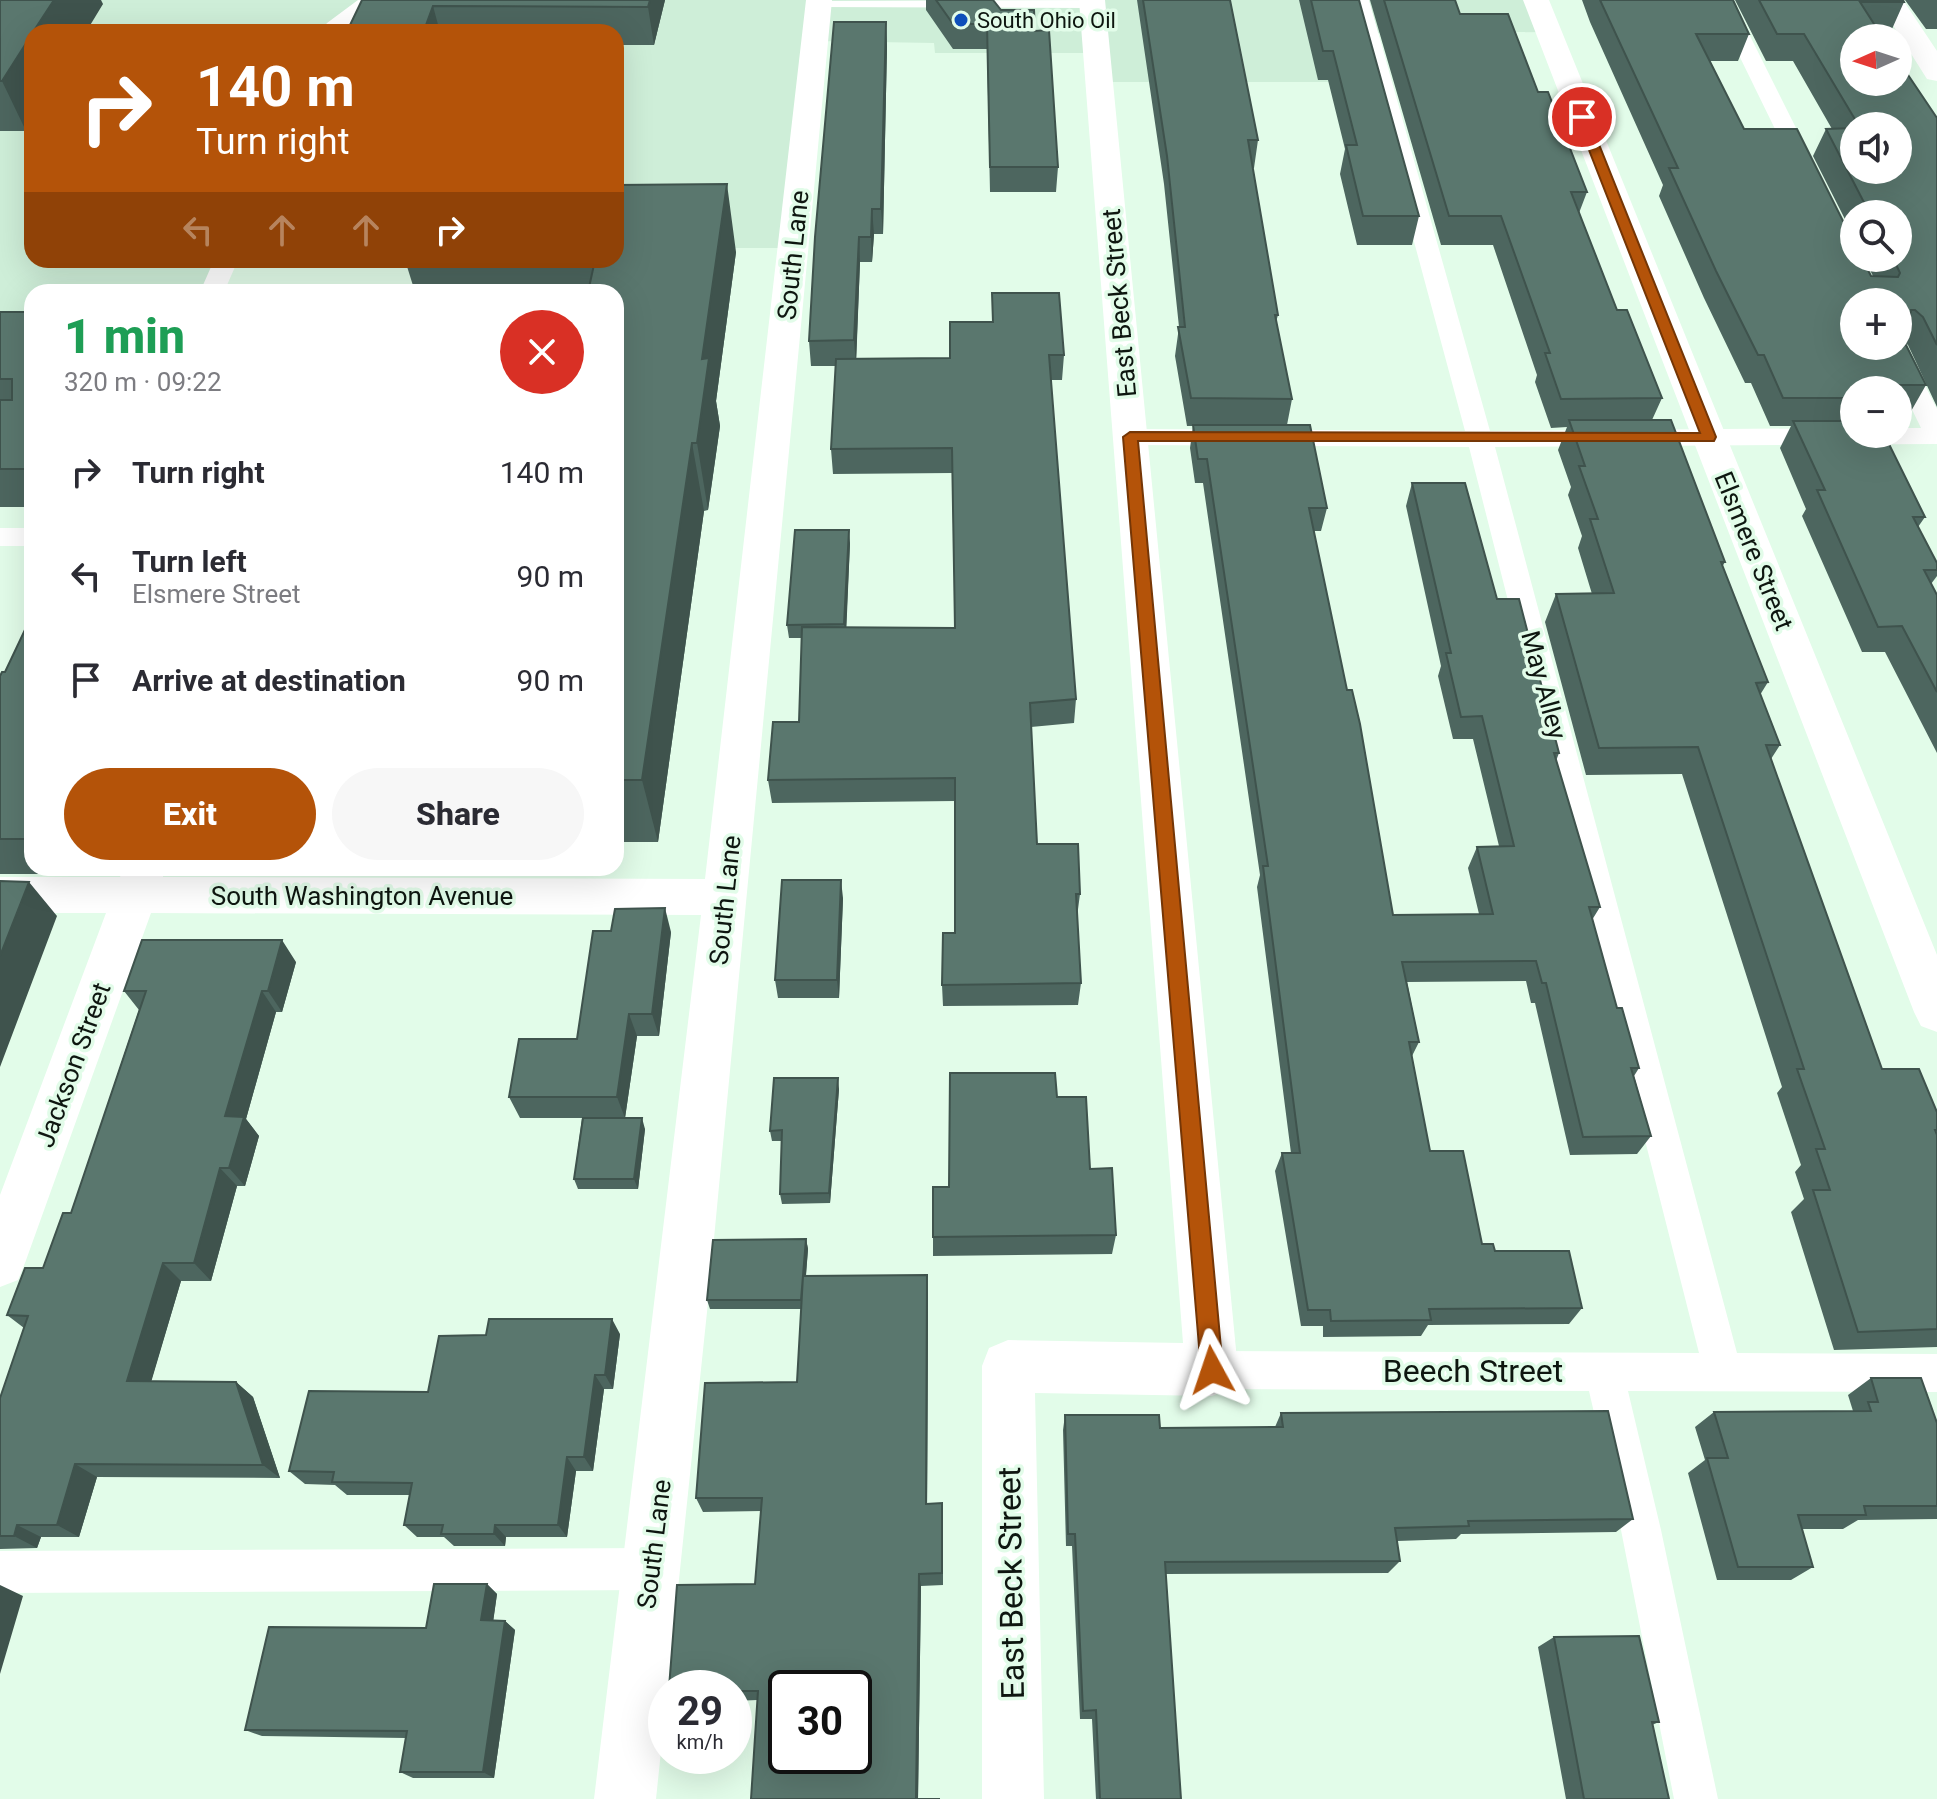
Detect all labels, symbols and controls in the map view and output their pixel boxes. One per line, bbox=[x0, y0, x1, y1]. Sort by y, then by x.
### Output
place label: South Ohio Oil bbox=[977, 8, 1116, 33]
marker: South Ohio Oil bbox=[952, 11, 970, 29]
north arrow bbox=[1840, 24, 1912, 96]
map controls bbox=[1840, 24, 1912, 448]
text: 140 m bbox=[196, 54, 355, 120]
icon: right bbox=[64, 56, 168, 160]
pin bbox=[1548, 83, 1616, 151]
icon: arrive bbox=[1560, 95, 1604, 139]
button: sound bbox=[1840, 112, 1912, 184]
text: Turn right bbox=[196, 121, 349, 163]
street label: South Lane bbox=[771, 189, 815, 321]
button: search bbox=[1840, 200, 1912, 272]
street label: East Beck Street bbox=[1096, 207, 1142, 399]
icon: left bbox=[176, 208, 220, 252]
icon: ahead bbox=[260, 208, 304, 252]
icon: ahead bbox=[344, 208, 388, 252]
icon: right bbox=[428, 208, 472, 252]
button: + bbox=[1840, 288, 1912, 360]
text: 1 min bbox=[64, 308, 185, 365]
button: close bbox=[500, 310, 584, 394]
text: 320 m · 09:22 bbox=[64, 367, 222, 397]
button: − bbox=[1840, 376, 1912, 448]
icon: right bbox=[64, 450, 108, 494]
text: Turn right bbox=[132, 455, 265, 490]
text: 140 m bbox=[500, 455, 584, 490]
street label: Elsmere Street bbox=[1709, 467, 1799, 635]
text: Turn left bbox=[132, 544, 247, 579]
icon: left bbox=[64, 554, 108, 598]
text: 90 m bbox=[517, 559, 584, 594]
text: Elsmere Street bbox=[132, 579, 301, 609]
street label: May Alley bbox=[1515, 628, 1573, 742]
icon: arrive bbox=[64, 658, 108, 702]
text: Arrive at destination bbox=[132, 663, 406, 698]
text: 90 m bbox=[517, 663, 584, 698]
button: Exit bbox=[64, 768, 316, 860]
button: Share bbox=[332, 768, 584, 860]
street label: South Lane bbox=[703, 834, 747, 966]
street label: South Washington Avenue bbox=[211, 881, 513, 911]
street label: Jackson Street bbox=[29, 979, 117, 1151]
position arrow bbox=[1170, 1328, 1254, 1412]
street label: Beech Street bbox=[1383, 1352, 1563, 1390]
street label: East Beck Street bbox=[990, 1466, 1032, 1700]
street label: South Lane bbox=[631, 1478, 677, 1610]
speed limit sign: 30 bbox=[768, 1670, 872, 1774]
text: 29 bbox=[677, 1688, 723, 1735]
text: km/h bbox=[677, 1730, 723, 1754]

